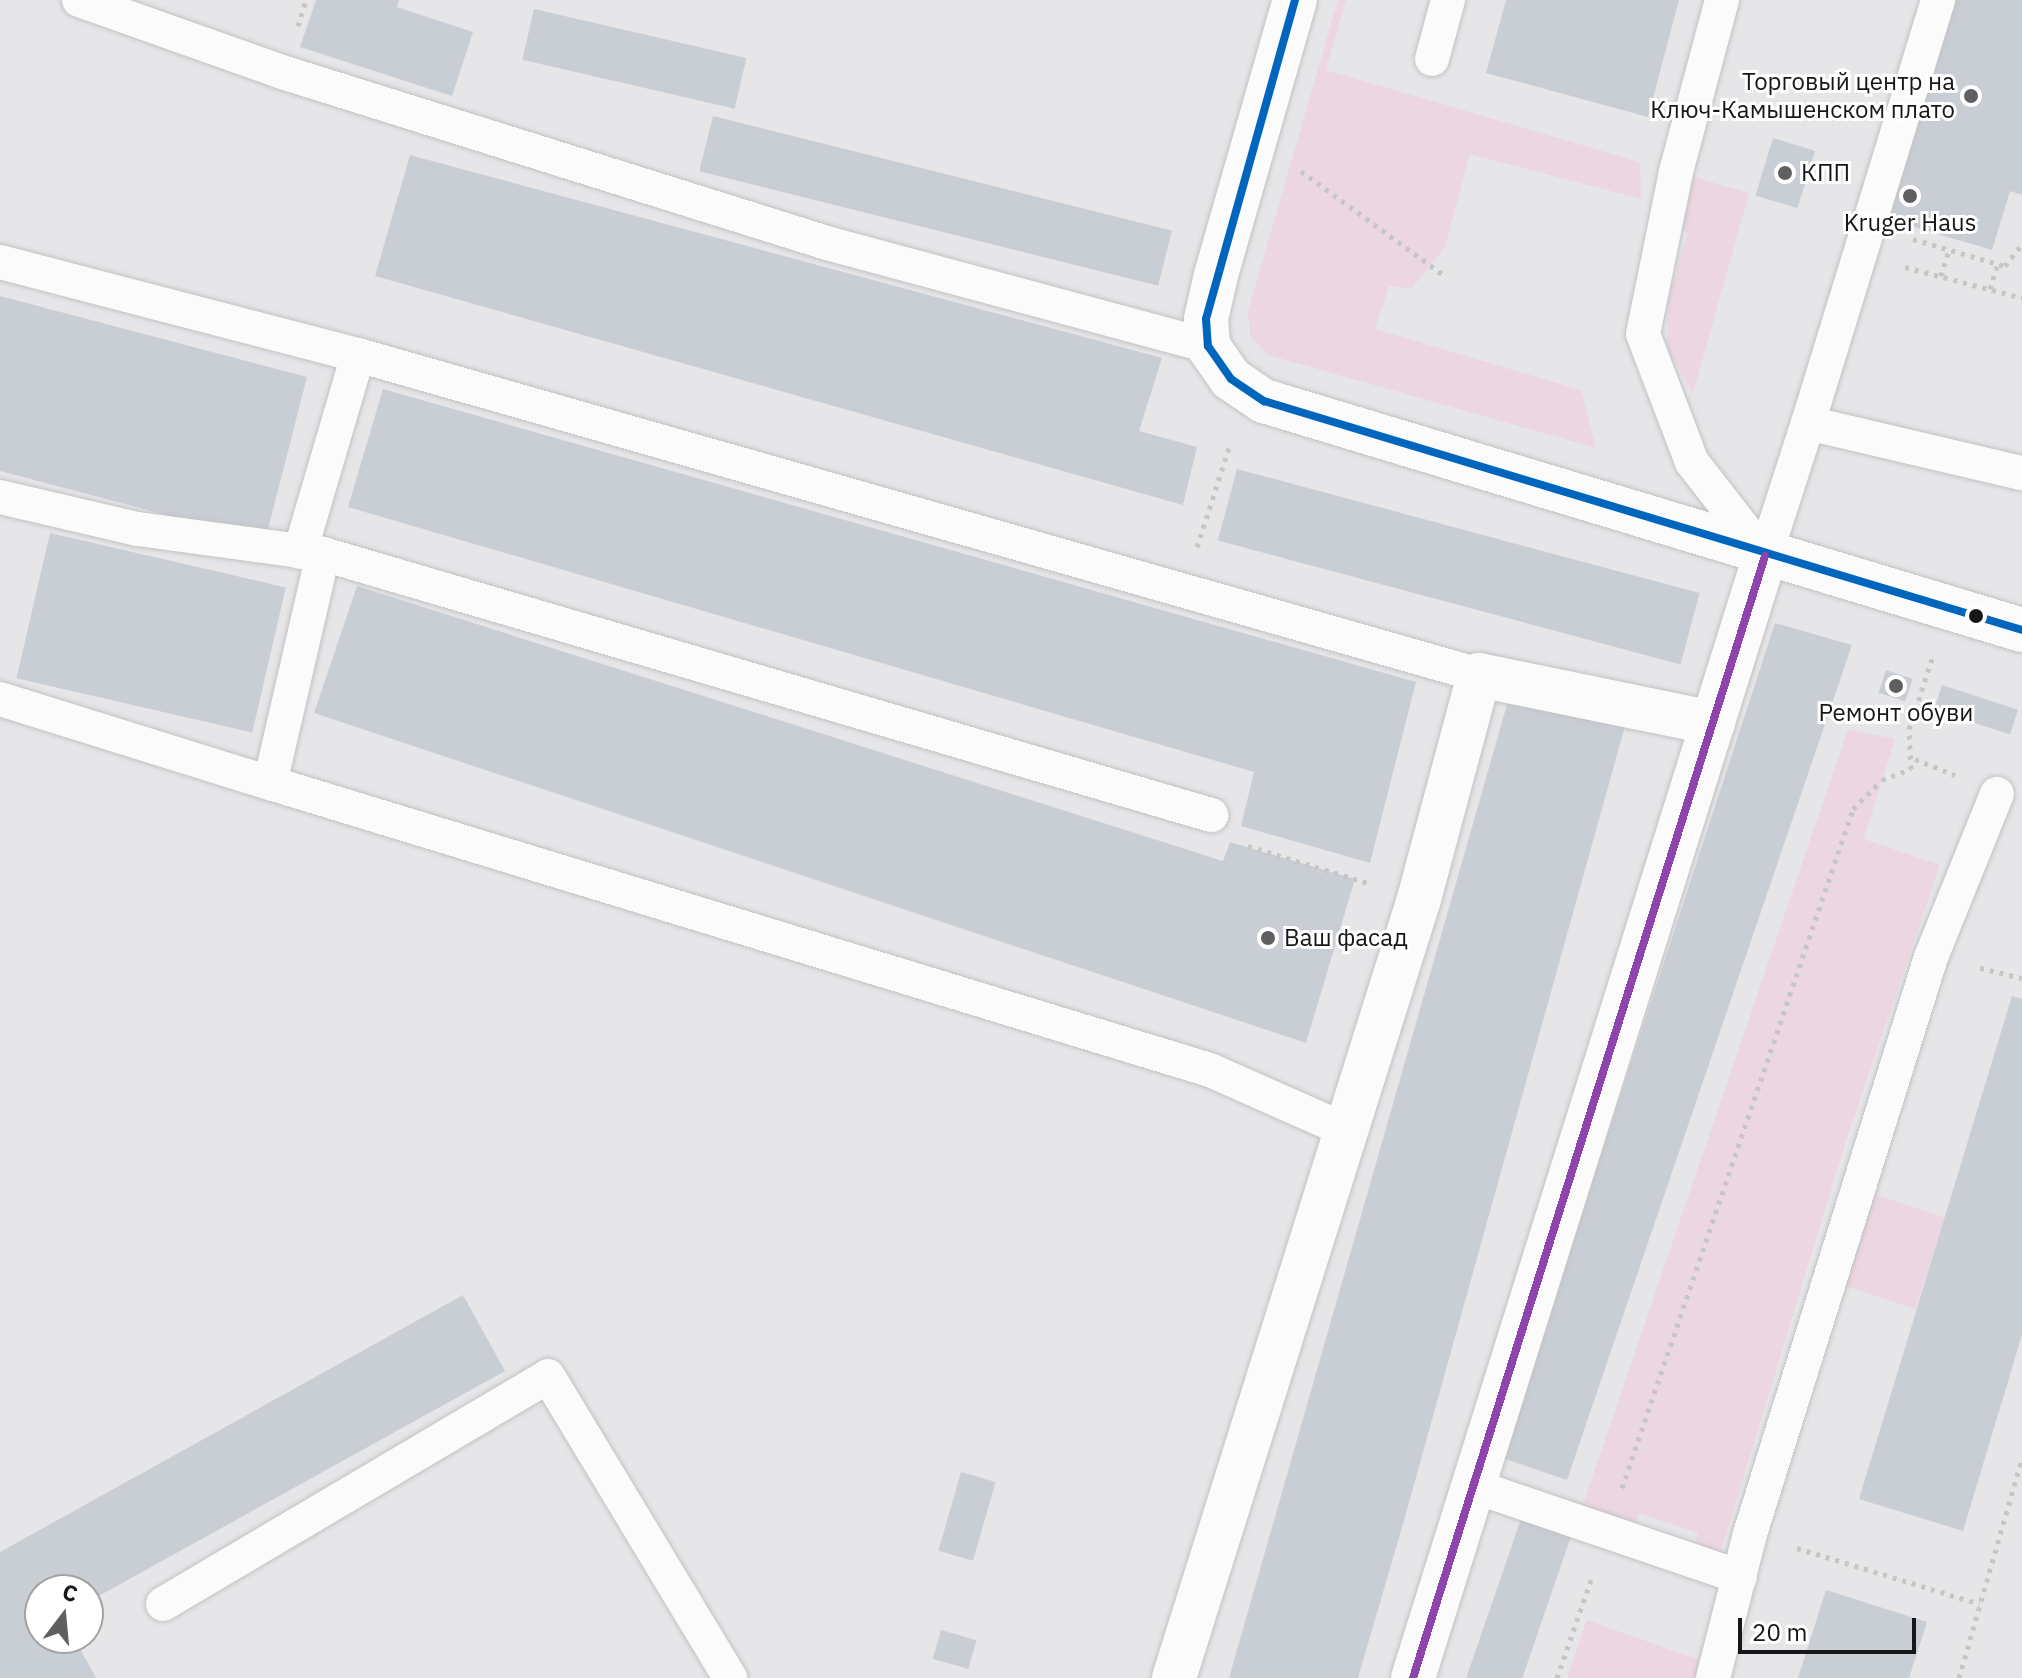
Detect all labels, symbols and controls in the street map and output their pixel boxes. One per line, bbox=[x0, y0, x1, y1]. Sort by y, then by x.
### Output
place label: Торговый центр на Ключ-Камышенском плато bbox=[1650, 68, 1955, 124]
marker: Торговый центр на Ключ-Камышенском плато bbox=[1962, 87, 1980, 105]
place label: КПП bbox=[1801, 159, 1850, 187]
marker: КПП bbox=[1776, 164, 1794, 182]
marker: Kruger Haus bbox=[1901, 187, 1919, 205]
place label: Kruger Haus bbox=[1844, 209, 1976, 237]
unlabelled marker bbox=[1968, 608, 1984, 624]
marker: Ремонт обуви bbox=[1887, 677, 1905, 695]
place label: Ремонт обуви bbox=[1819, 699, 1973, 727]
place label: Ваш фасад bbox=[1284, 924, 1408, 952]
marker: Ваш фасад bbox=[1259, 929, 1277, 947]
north arrow bbox=[24, 1574, 104, 1654]
text: С bbox=[59, 1576, 81, 1608]
scale bar bbox=[1742, 1602, 1920, 1652]
text: 20 m bbox=[1752, 1616, 1807, 1648]

